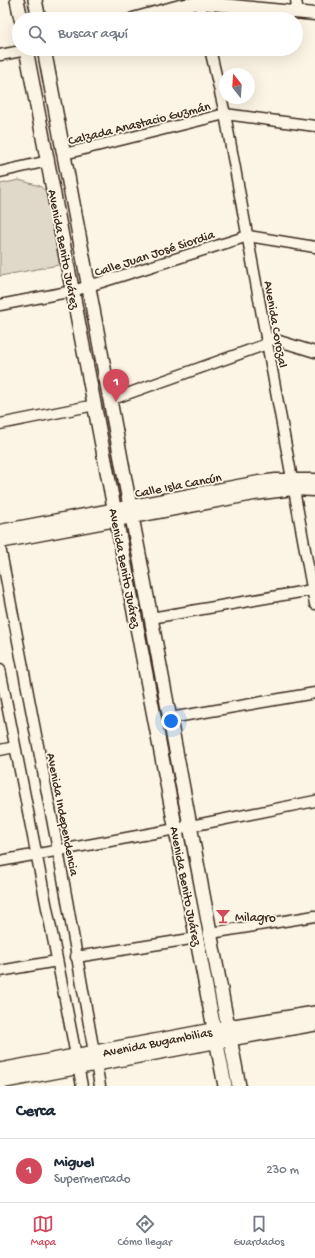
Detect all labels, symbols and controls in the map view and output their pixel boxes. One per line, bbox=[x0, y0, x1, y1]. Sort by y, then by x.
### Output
search box bbox=[12, 12, 303, 56]
icon: search bbox=[26, 23, 48, 45]
text: Buscar aquí bbox=[58, 25, 128, 43]
north arrow bbox=[219, 68, 255, 104]
street label: Calzada Anastacio Guzmán bbox=[67, 99, 213, 149]
street label: Avenida Benito Juárez bbox=[44, 188, 82, 312]
street label: Calle Juan José Siordia bbox=[93, 228, 217, 281]
street label: Avenida Corozal bbox=[260, 280, 290, 369]
pin: 1 bbox=[103, 369, 129, 402]
street label: Calle Isla Cancún bbox=[134, 471, 224, 502]
street label: Avenida Benito Juárez bbox=[105, 507, 143, 631]
your location bbox=[161, 711, 181, 731]
street label: Avenida Independencia bbox=[42, 752, 81, 878]
street label: Avenida Benito Juárez bbox=[166, 825, 204, 949]
bar icon: Milagro bbox=[214, 907, 232, 925]
place label: Milagro bbox=[235, 911, 276, 926]
street label: Avenida Bugambilias bbox=[102, 1025, 215, 1061]
text: Cerca bbox=[16, 1102, 55, 1122]
text: Miguel bbox=[54, 1154, 94, 1172]
text: 1 bbox=[26, 1163, 32, 1178]
text: 230 m bbox=[266, 1163, 299, 1178]
text: Supermercado bbox=[54, 1172, 130, 1187]
tab: Mapa bbox=[31, 1213, 56, 1249]
tab: Cómo llegar bbox=[117, 1213, 172, 1249]
tab: Guardados bbox=[233, 1213, 284, 1249]

